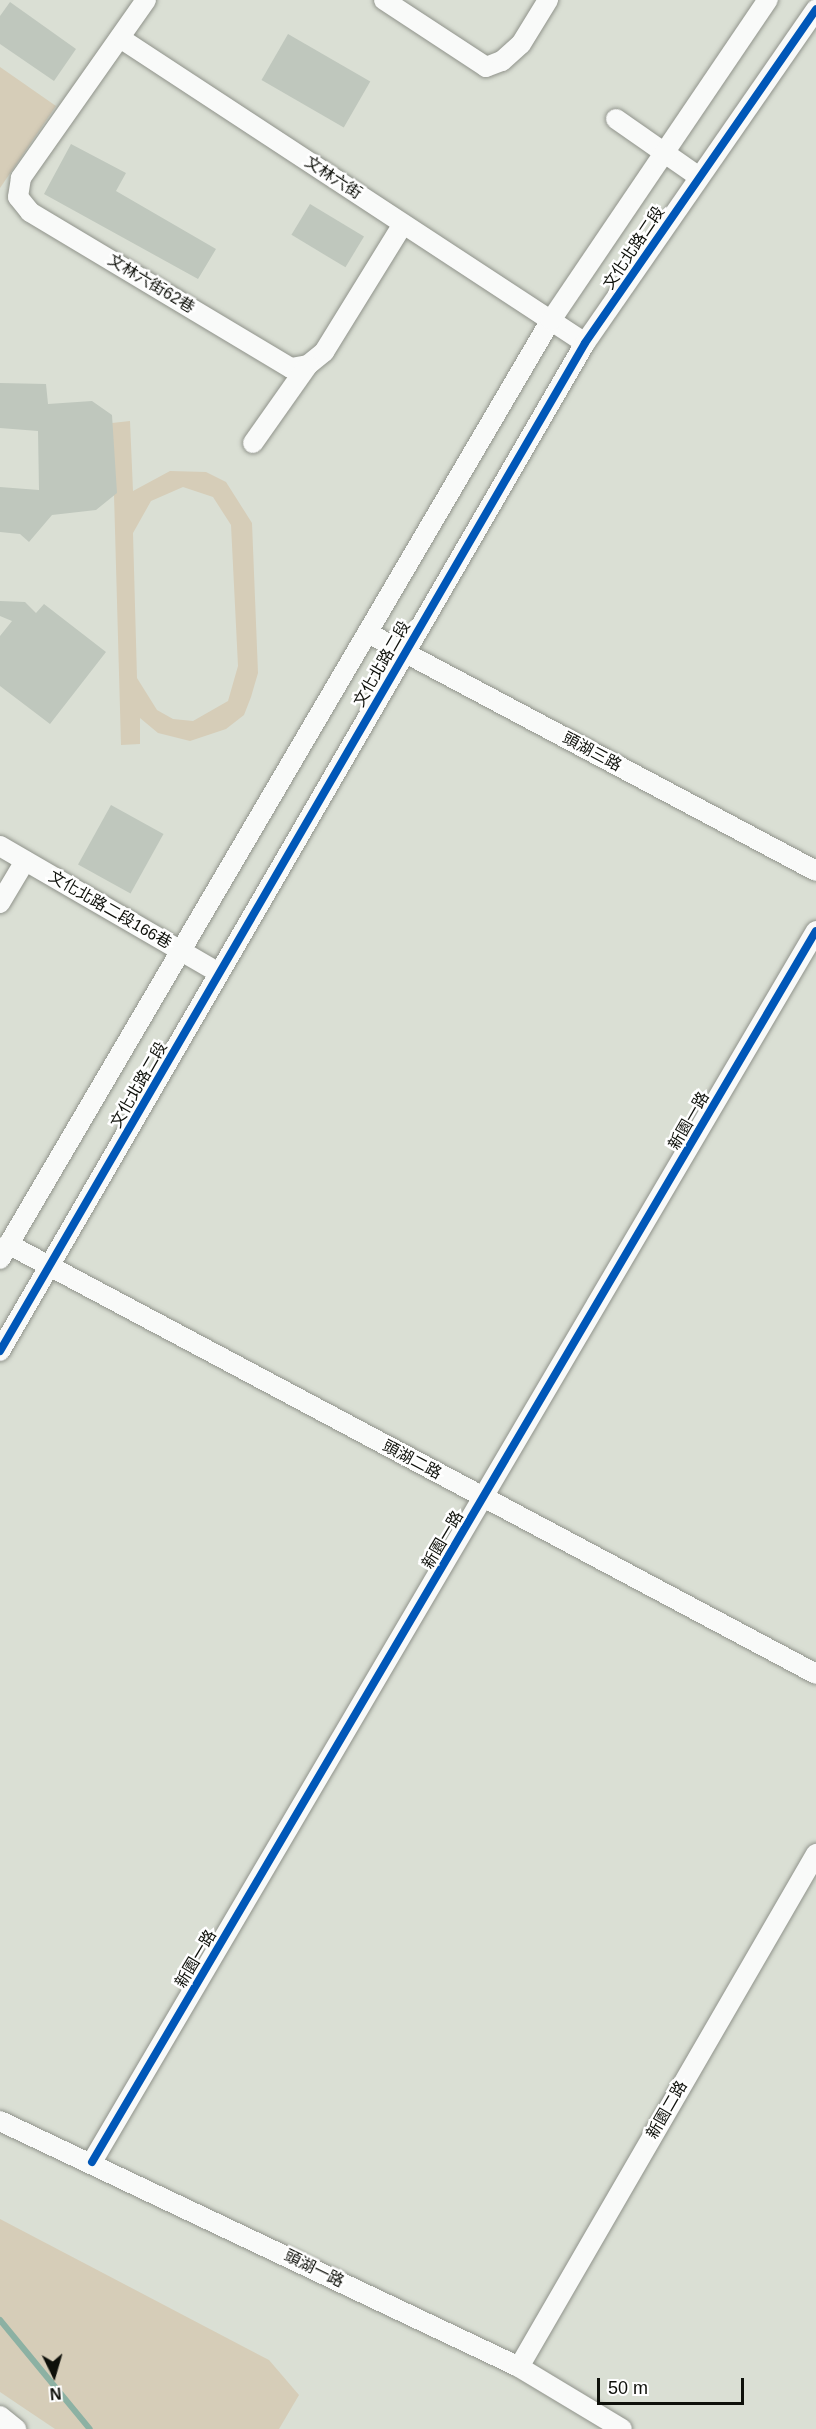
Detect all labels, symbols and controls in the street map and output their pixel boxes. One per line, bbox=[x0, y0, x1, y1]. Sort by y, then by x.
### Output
street label: 文林六街 bbox=[301, 153, 365, 203]
street label: 文化北路二段 bbox=[599, 203, 669, 293]
street label: 文林六街62巷 bbox=[104, 251, 198, 317]
street label: 文化北路二段 bbox=[350, 618, 414, 710]
street label: 頭湖三路 bbox=[559, 729, 625, 775]
street label: 文化北路二段166巷 bbox=[45, 867, 175, 953]
street label: 文化北路二段 bbox=[107, 1039, 171, 1131]
street label: 新園一路 bbox=[665, 1088, 713, 1154]
street label: 頭湖二路 bbox=[379, 1437, 445, 1483]
street label: 新園一路 bbox=[418, 1508, 468, 1572]
street label: 新園一路 bbox=[171, 1927, 221, 1991]
street label: 新園二路 bbox=[643, 2077, 691, 2143]
street label: 頭湖一路 bbox=[281, 2246, 347, 2292]
north arrow bbox=[24, 2345, 84, 2405]
scale bar bbox=[600, 2366, 747, 2404]
text: 50 m bbox=[608, 2378, 648, 2398]
text: N bbox=[49, 2384, 62, 2402]

